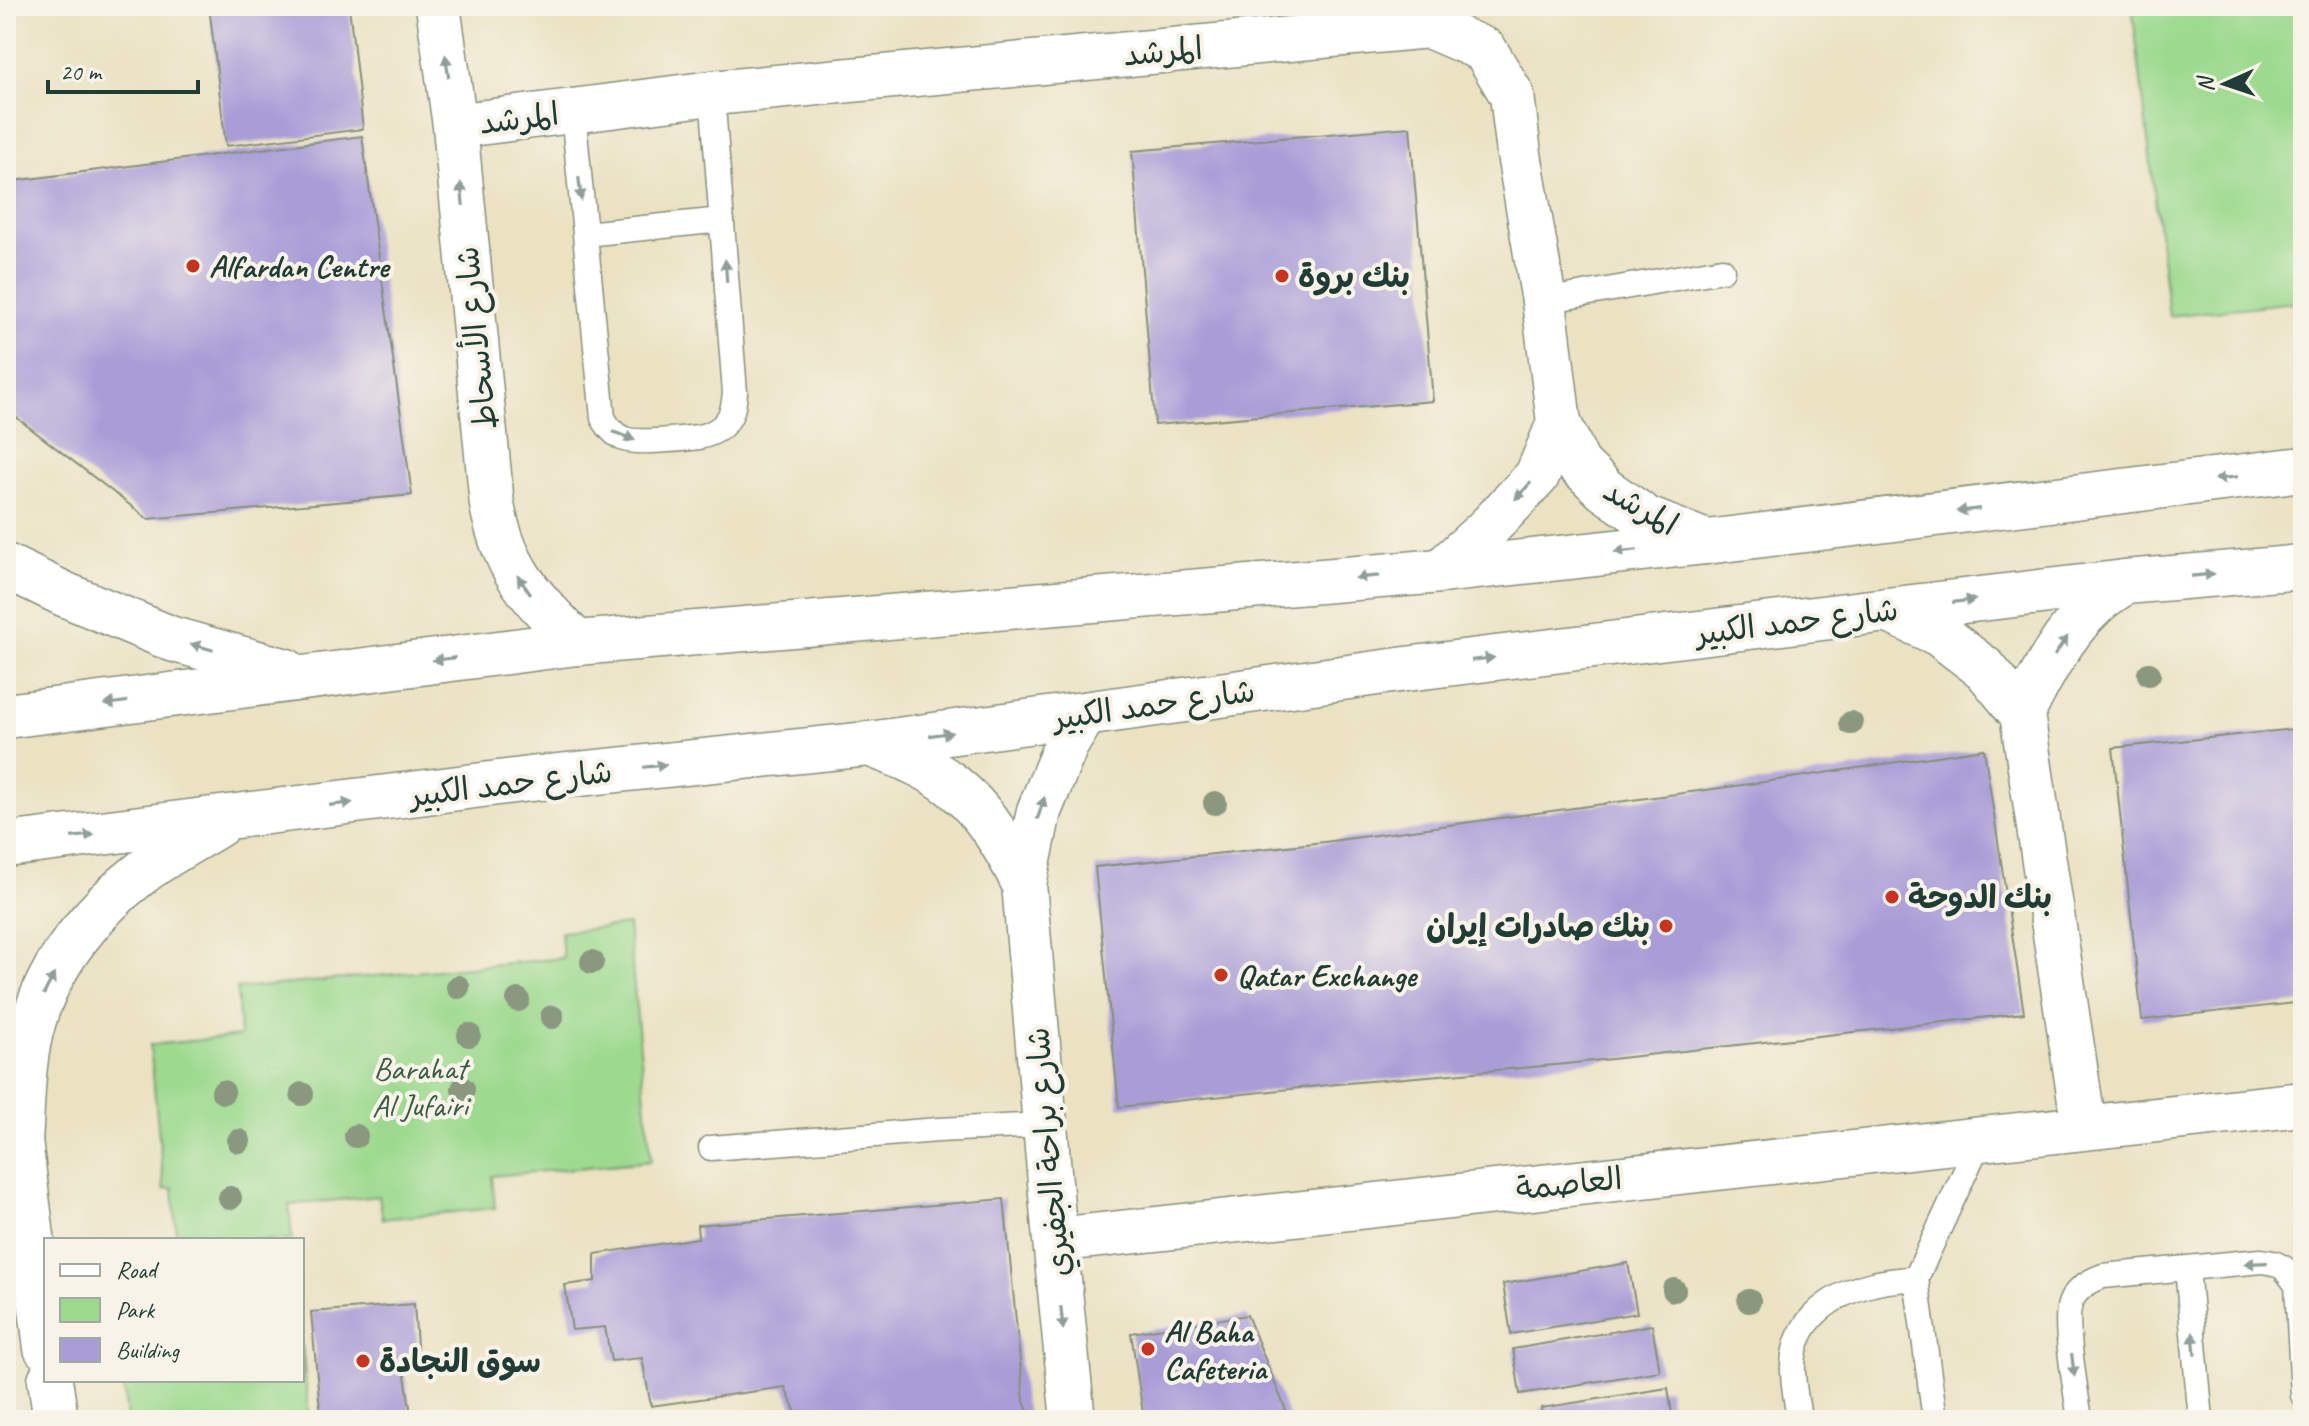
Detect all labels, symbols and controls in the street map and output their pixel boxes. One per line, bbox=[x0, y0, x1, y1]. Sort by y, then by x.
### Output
street label: المرشد bbox=[1122, 28, 1205, 75]
scale bar bbox=[48, 44, 198, 94]
north arrow bbox=[2185, 44, 2265, 124]
one-way arrow bbox=[440, 53, 453, 78]
text: 20 m bbox=[60, 57, 103, 87]
text: N bbox=[2192, 74, 2220, 93]
street label: المرشد bbox=[477, 93, 561, 144]
one-way arrow bbox=[574, 177, 587, 202]
one-way arrow bbox=[455, 181, 468, 206]
street label: شارع الأسحاط bbox=[445, 244, 508, 432]
place label: Alfardan Centre bbox=[209, 246, 392, 287]
place label: بنك بروة bbox=[1298, 256, 1410, 297]
marker: Alfardan Centre bbox=[184, 257, 202, 275]
one-way arrow bbox=[719, 258, 732, 283]
marker: بنك بروة bbox=[1273, 267, 1291, 285]
one-way arrow bbox=[613, 430, 637, 443]
street label: المرشد bbox=[1596, 470, 1686, 545]
one-way arrow bbox=[2213, 472, 2238, 485]
one-way arrow bbox=[1514, 482, 1532, 501]
one-way arrow bbox=[1955, 503, 1980, 516]
one-way arrow bbox=[1613, 544, 1638, 557]
one-way arrow bbox=[2191, 568, 2216, 581]
one-way arrow bbox=[1354, 571, 1379, 584]
one-way arrow bbox=[517, 575, 532, 596]
street label: شارع حمد الكبير bbox=[1691, 589, 1901, 657]
one-way arrow bbox=[1952, 594, 1977, 607]
one-way arrow bbox=[2053, 636, 2068, 657]
one-way arrow bbox=[189, 640, 213, 653]
one-way arrow bbox=[431, 653, 456, 666]
one-way arrow bbox=[1471, 653, 1496, 666]
street label: شارع حمد الكبير bbox=[1048, 670, 1258, 741]
one-way arrow bbox=[103, 697, 128, 710]
one-way arrow bbox=[929, 727, 954, 740]
street label: شارع حمد الكبير bbox=[405, 751, 615, 819]
one-way arrow bbox=[643, 760, 668, 773]
one-way arrow bbox=[1035, 796, 1047, 820]
one-way arrow bbox=[329, 797, 354, 810]
one-way arrow bbox=[71, 829, 96, 842]
place label: بنك الدوحة bbox=[1908, 877, 2052, 918]
marker: بنك الدوحة bbox=[1883, 888, 1901, 906]
place label: بنك صادرات إيران bbox=[1426, 906, 1650, 947]
marker: بنك صادرات إيران bbox=[1657, 917, 1675, 935]
place label: Qatar Exchange bbox=[1237, 955, 1418, 996]
marker: Qatar Exchange bbox=[1212, 966, 1230, 984]
one-way arrow bbox=[43, 972, 56, 995]
street label: شارع براحة الجفيري bbox=[1017, 1025, 1082, 1278]
park label: Barahat Al Jufairi bbox=[372, 1048, 472, 1126]
street label: العاصمة bbox=[1514, 1158, 1624, 1209]
legend bbox=[44, 1238, 304, 1382]
text: Road bbox=[116, 1255, 160, 1285]
one-way arrow bbox=[2242, 1256, 2268, 1269]
text: Park bbox=[116, 1295, 156, 1325]
one-way arrow bbox=[1056, 1306, 1069, 1331]
place label: Al Baha Cafeteria bbox=[1164, 1311, 1269, 1389]
one-way arrow bbox=[2187, 1331, 2200, 1356]
text: Building bbox=[116, 1335, 181, 1365]
marker: Al Baha Cafeteria bbox=[1139, 1340, 1157, 1358]
place label: سوق النجادة bbox=[379, 1341, 541, 1382]
marker: سوق النجادة bbox=[354, 1352, 372, 1370]
one-way arrow bbox=[2067, 1353, 2080, 1378]

